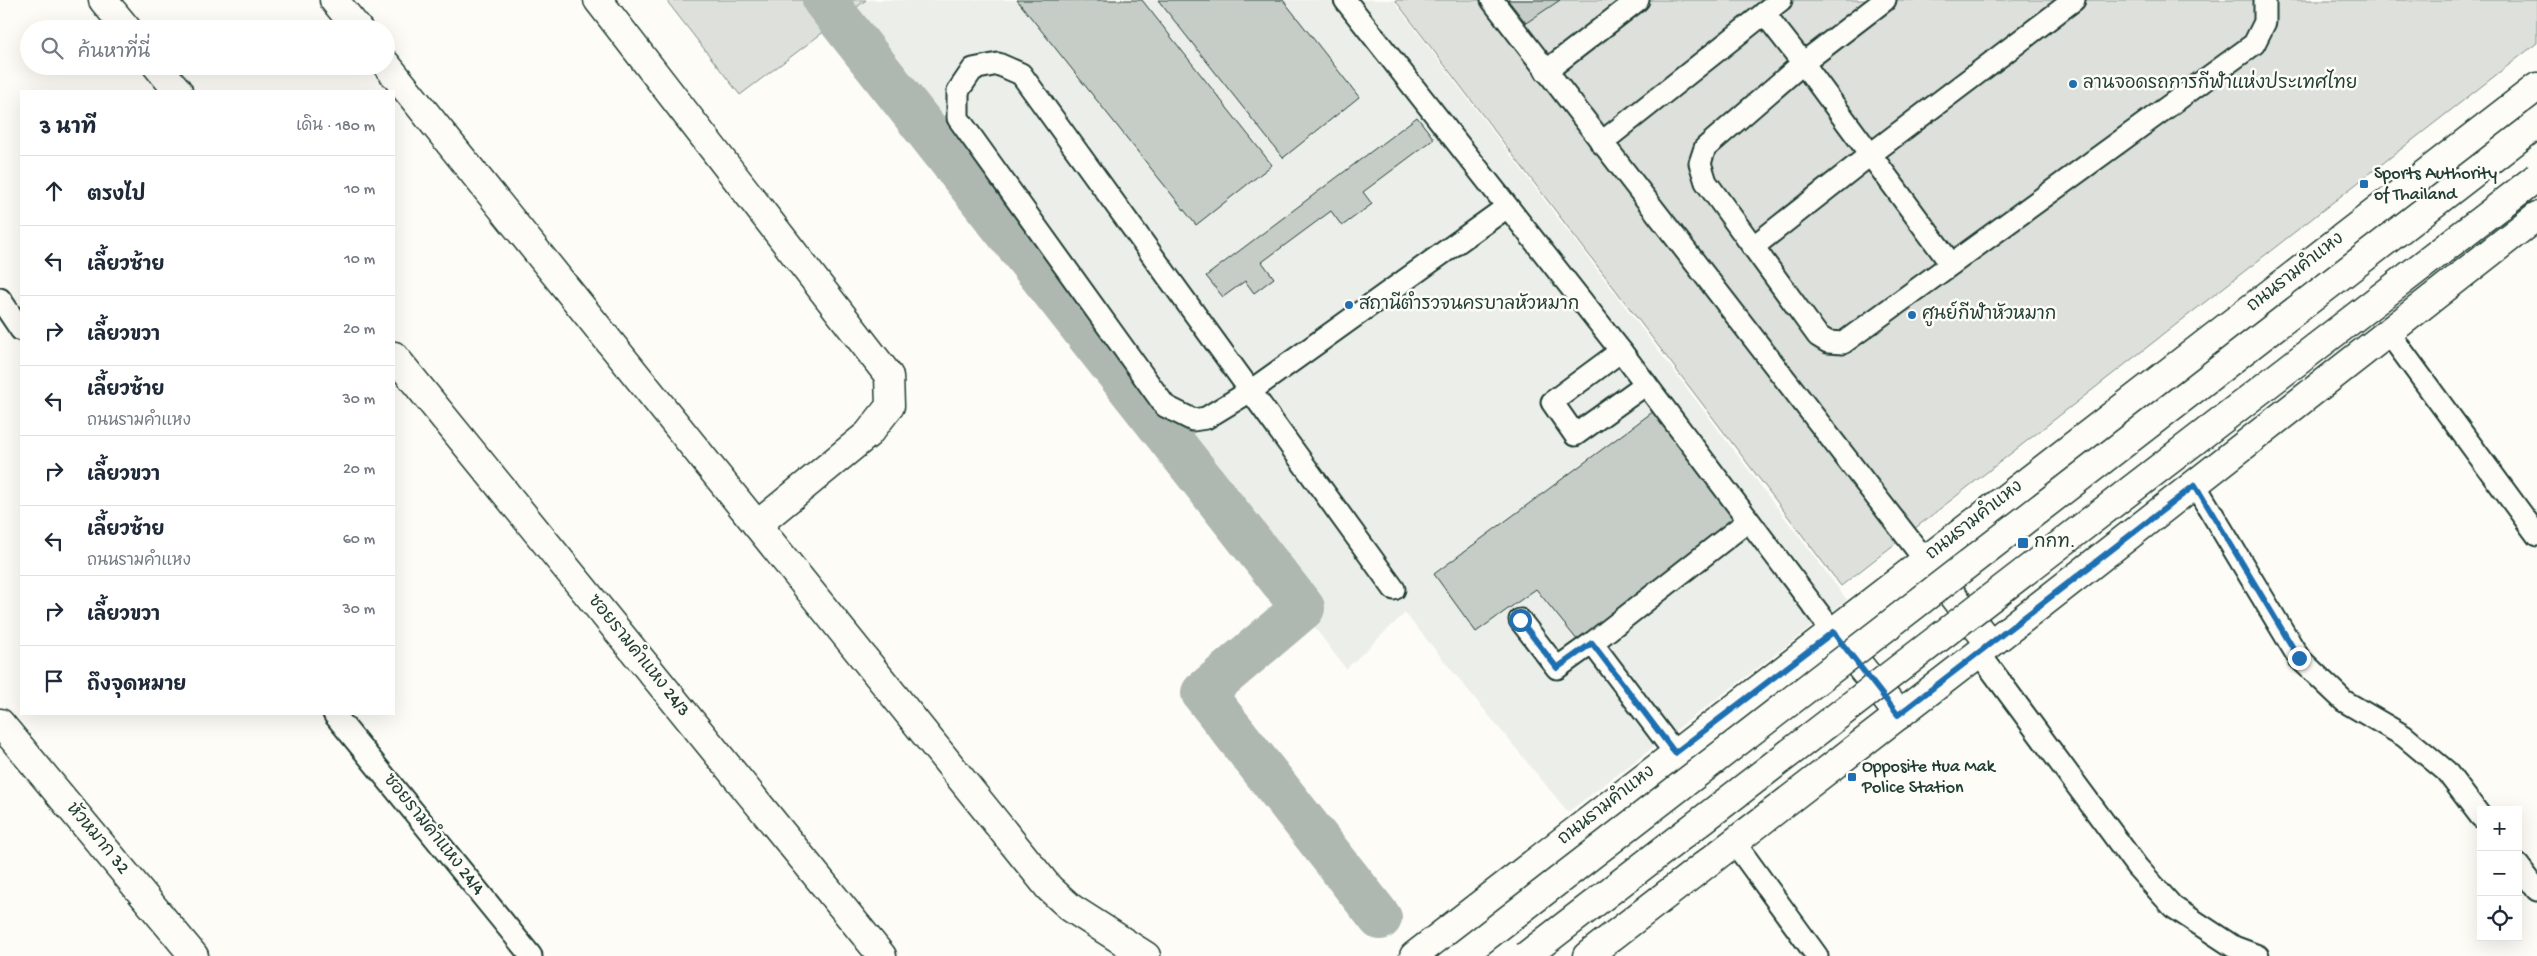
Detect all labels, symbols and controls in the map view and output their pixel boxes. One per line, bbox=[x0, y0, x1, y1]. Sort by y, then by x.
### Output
search box bbox=[20, 20, 395, 75]
icon: search bbox=[38, 34, 66, 62]
text: ค้นหาที่นี่ bbox=[78, 42, 150, 65]
place label: ลานจอดรถการกีฬาแห่งประเทศไทย bbox=[2083, 69, 2357, 95]
marker: ลานจอดรถการกีฬาแห่งประเทศไทย bbox=[2067, 78, 2079, 90]
text: 3 นาที bbox=[40, 117, 96, 142]
text: เดิน · 180 m bbox=[296, 118, 375, 137]
place label: Sports Authority of Thailand bbox=[2374, 164, 2497, 206]
icon: ahead bbox=[40, 177, 68, 205]
marker: Sports Authority of Thailand bbox=[2358, 178, 2370, 190]
text: 10 m bbox=[344, 181, 375, 200]
text: ตรงไป bbox=[87, 185, 145, 208]
street label: ถนนรามคำแหง bbox=[2241, 226, 2349, 317]
icon: left bbox=[40, 247, 68, 275]
text: 10 m bbox=[344, 251, 375, 270]
text: เลี้ยวซ้าย bbox=[87, 255, 164, 278]
place label: สถานีตำรวจนครบาลหัวหมาก bbox=[1359, 291, 1579, 316]
marker: สถานีตำรวจนครบาลหัวหมาก bbox=[1343, 299, 1355, 311]
place label: ศูนย์กีฬาหัวหมาก bbox=[1922, 300, 2056, 327]
marker: ศูนย์กีฬาหัวหมาก bbox=[1906, 309, 1918, 321]
icon: right bbox=[40, 317, 68, 345]
text: 20 m bbox=[343, 321, 375, 340]
text: เลี้ยวขวา bbox=[87, 325, 160, 348]
text: เลี้ยวซ้าย bbox=[87, 380, 164, 403]
icon: left bbox=[40, 387, 68, 415]
text: 30 m bbox=[342, 391, 375, 410]
text: ถนนรามคำแหง bbox=[87, 413, 191, 432]
icon: right bbox=[40, 457, 68, 485]
text: 20 m bbox=[343, 461, 375, 480]
text: เลี้ยวขวา bbox=[87, 465, 160, 488]
street label: ถนนรามคำแหง bbox=[1920, 474, 2028, 565]
text: เลี้ยวซ้าย bbox=[87, 520, 164, 543]
icon: left bbox=[40, 527, 68, 555]
text: 60 m bbox=[343, 531, 375, 550]
place label: กกท. bbox=[2034, 533, 2075, 554]
marker: กกท. bbox=[2016, 536, 2030, 550]
text: ถนนรามคำแหง bbox=[87, 553, 191, 572]
street label: ซอยรามคำแหง 24/3 bbox=[582, 588, 697, 721]
icon: right bbox=[40, 597, 68, 625]
text: 30 m bbox=[342, 601, 375, 620]
text: เลี้ยวขวา bbox=[87, 605, 160, 628]
route start bbox=[1509, 609, 1532, 632]
route end bbox=[2288, 647, 2311, 670]
icon: arrive bbox=[40, 667, 68, 695]
text: ถึงจุดหมาย bbox=[87, 675, 186, 698]
place label: Opposite Hua Mak Police Station bbox=[1861, 757, 1997, 799]
street label: ถนนรามคำแหง bbox=[1552, 759, 1660, 850]
street label: ซอยรามคำแหง 24/4 bbox=[378, 768, 492, 900]
marker: Opposite Hua Mak Police Station bbox=[1846, 771, 1858, 783]
street label: หัวหมาก 32 bbox=[61, 797, 135, 879]
map controls bbox=[2477, 806, 2522, 941]
button: + bbox=[2477, 806, 2522, 851]
button: − bbox=[2477, 851, 2522, 896]
button: locate bbox=[2477, 896, 2522, 941]

